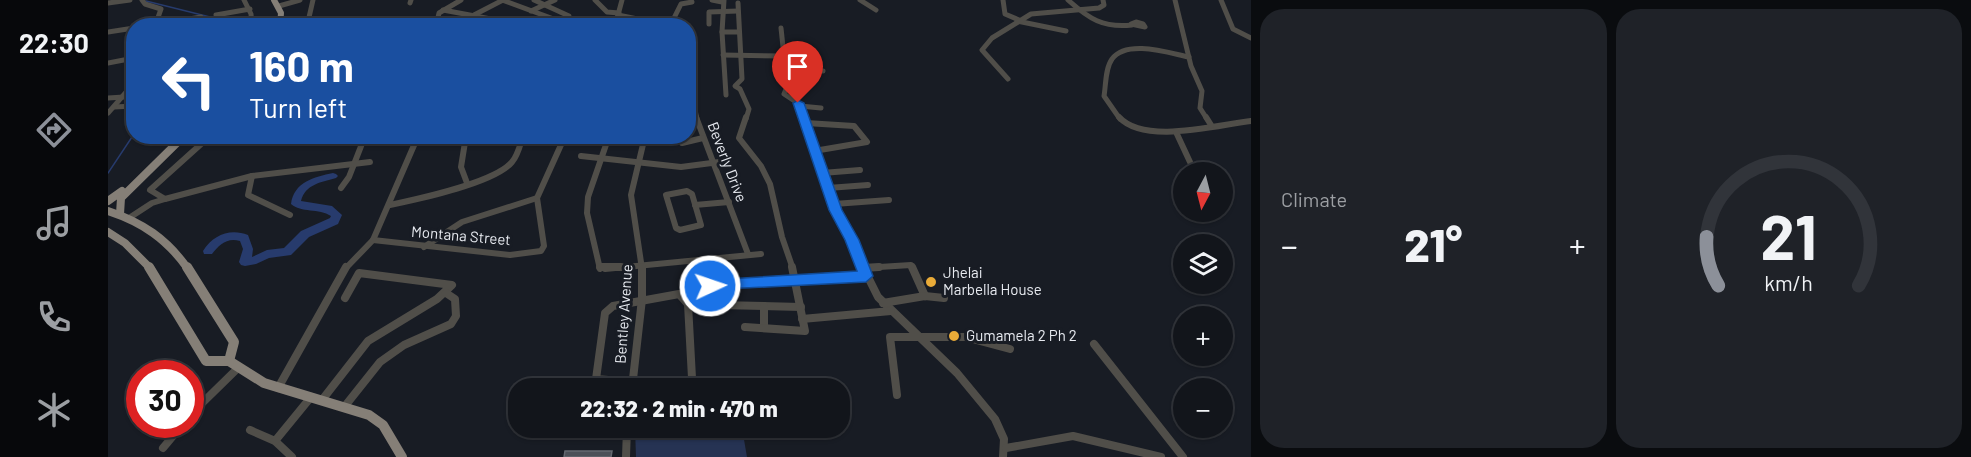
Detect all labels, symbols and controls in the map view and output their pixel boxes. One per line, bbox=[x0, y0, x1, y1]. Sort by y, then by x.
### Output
text: 22:30 bbox=[19, 26, 89, 58]
text: 160 m bbox=[249, 40, 354, 90]
pin bbox=[772, 41, 823, 103]
icon: left bbox=[150, 42, 228, 120]
icon: arrive bbox=[781, 50, 814, 83]
text: Turn left bbox=[249, 91, 347, 123]
icon: directions bbox=[33, 109, 75, 151]
street label: Beverly Drive bbox=[704, 119, 751, 204]
north arrow bbox=[1173, 162, 1233, 222]
map controls bbox=[1173, 162, 1233, 438]
text: Climate bbox=[1281, 187, 1347, 211]
text: 21 bbox=[1760, 198, 1817, 272]
icon: music bbox=[33, 202, 75, 244]
text: 21° bbox=[1404, 217, 1462, 271]
street label: Montana Street bbox=[411, 222, 512, 248]
text: − bbox=[1281, 225, 1298, 265]
text: + bbox=[1569, 225, 1585, 265]
button: layers bbox=[1173, 234, 1233, 294]
position arrow bbox=[678, 254, 742, 318]
place label: Jhelai Marbella House bbox=[943, 263, 1042, 298]
street label: Bentley Avenue bbox=[611, 264, 635, 364]
text: km/h bbox=[1764, 270, 1813, 295]
marker: Jhelai Marbella House bbox=[924, 275, 938, 289]
icon: phone bbox=[33, 296, 75, 338]
button: + bbox=[1173, 306, 1233, 366]
place label: Gumamela 2 Ph 2 bbox=[966, 326, 1077, 344]
marker: Gumamela 2 Ph 2 bbox=[947, 329, 961, 343]
speed limit sign: 30 bbox=[126, 360, 204, 438]
button: − bbox=[1173, 378, 1233, 438]
icon: climate bbox=[33, 389, 75, 431]
text: 22:32 · 2 min · 470 m bbox=[580, 395, 778, 421]

